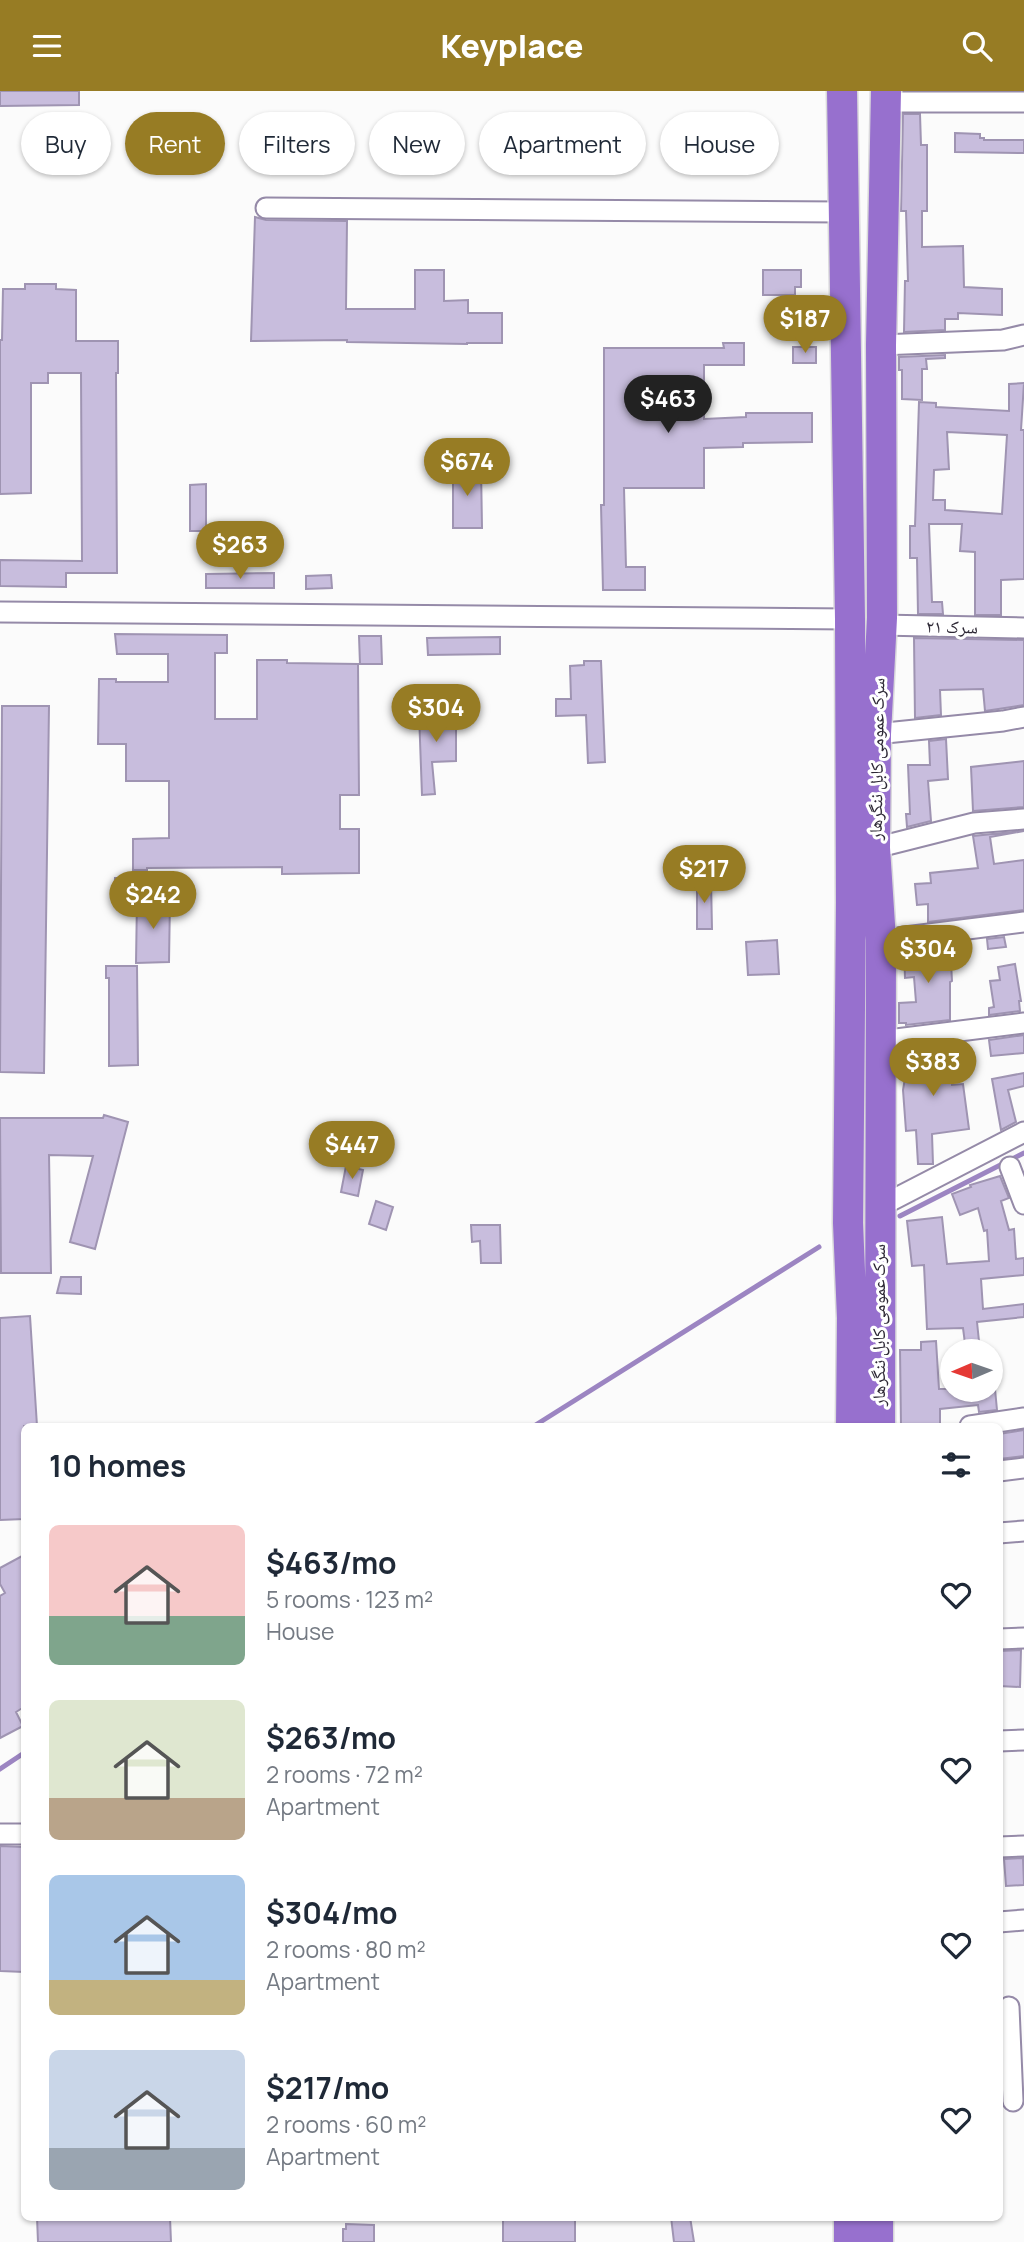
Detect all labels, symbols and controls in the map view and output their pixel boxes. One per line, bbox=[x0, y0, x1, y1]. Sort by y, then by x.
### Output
text: Keyplace bbox=[440, 24, 584, 68]
icon: menu bbox=[28, 27, 66, 65]
icon: search bbox=[958, 27, 996, 65]
chip: Buy bbox=[21, 112, 111, 175]
chip: Rent bbox=[125, 112, 225, 175]
chip: Filters bbox=[239, 112, 355, 175]
chip: New bbox=[369, 112, 465, 175]
chip: Apartment bbox=[479, 112, 646, 175]
chip: House bbox=[660, 112, 779, 175]
pin: $187 bbox=[764, 295, 846, 355]
text: $187 bbox=[780, 302, 830, 334]
pin: $463 bbox=[627, 375, 709, 435]
text: $463 bbox=[640, 382, 696, 414]
pin: $674 bbox=[426, 439, 508, 498]
text: $674 bbox=[440, 445, 494, 477]
pin: $263 bbox=[199, 521, 281, 581]
text: $263 bbox=[212, 528, 268, 560]
street label: سرک ۲۱ bbox=[926, 614, 978, 638]
street label: سرک عمومی کابل ننگرهار bbox=[863, 678, 889, 841]
pin: $304 bbox=[395, 685, 477, 744]
text: $304 bbox=[408, 691, 464, 723]
pin: $217 bbox=[663, 845, 745, 905]
text: $217 bbox=[679, 852, 729, 884]
pin: $242 bbox=[112, 871, 194, 931]
text: $242 bbox=[125, 878, 181, 910]
pin: $304 bbox=[887, 925, 969, 985]
text: $304 bbox=[900, 932, 956, 964]
pin: $383 bbox=[892, 1039, 974, 1098]
text: $383 bbox=[905, 1045, 961, 1077]
pin: $447 bbox=[311, 1121, 393, 1181]
text: $447 bbox=[325, 1128, 379, 1160]
street label: سرک عمومی کابل ننگرهار bbox=[866, 1244, 890, 1407]
north arrow bbox=[940, 1339, 1003, 1402]
map controls bbox=[940, 1339, 1003, 1402]
text: 10 homes bbox=[49, 1445, 186, 1486]
icon: filters bbox=[937, 1446, 975, 1484]
text: $463/mo bbox=[266, 1542, 397, 1583]
icon: home bbox=[105, 1553, 189, 1637]
icon: heart bbox=[937, 1576, 975, 1614]
text: 5 rooms · 123 m² bbox=[266, 1583, 433, 1615]
text: House bbox=[266, 1615, 335, 1647]
text: $263/mo bbox=[266, 1717, 396, 1758]
icon: home bbox=[105, 1728, 189, 1812]
icon: heart bbox=[937, 1751, 975, 1789]
text: 2 rooms · 72 m² bbox=[266, 1758, 423, 1790]
text: Apartment bbox=[266, 1790, 380, 1822]
text: $304/mo bbox=[266, 1892, 398, 1933]
icon: home bbox=[105, 1903, 189, 1987]
icon: heart bbox=[937, 1926, 975, 1964]
text: 2 rooms · 80 m² bbox=[266, 1933, 426, 1965]
text: Apartment bbox=[266, 1965, 380, 1997]
text: $217/mo bbox=[266, 2067, 389, 2108]
icon: home bbox=[105, 2078, 189, 2162]
icon: heart bbox=[937, 2101, 975, 2139]
text: 2 rooms · 60 m² bbox=[266, 2108, 427, 2140]
text: Apartment bbox=[266, 2140, 380, 2172]

